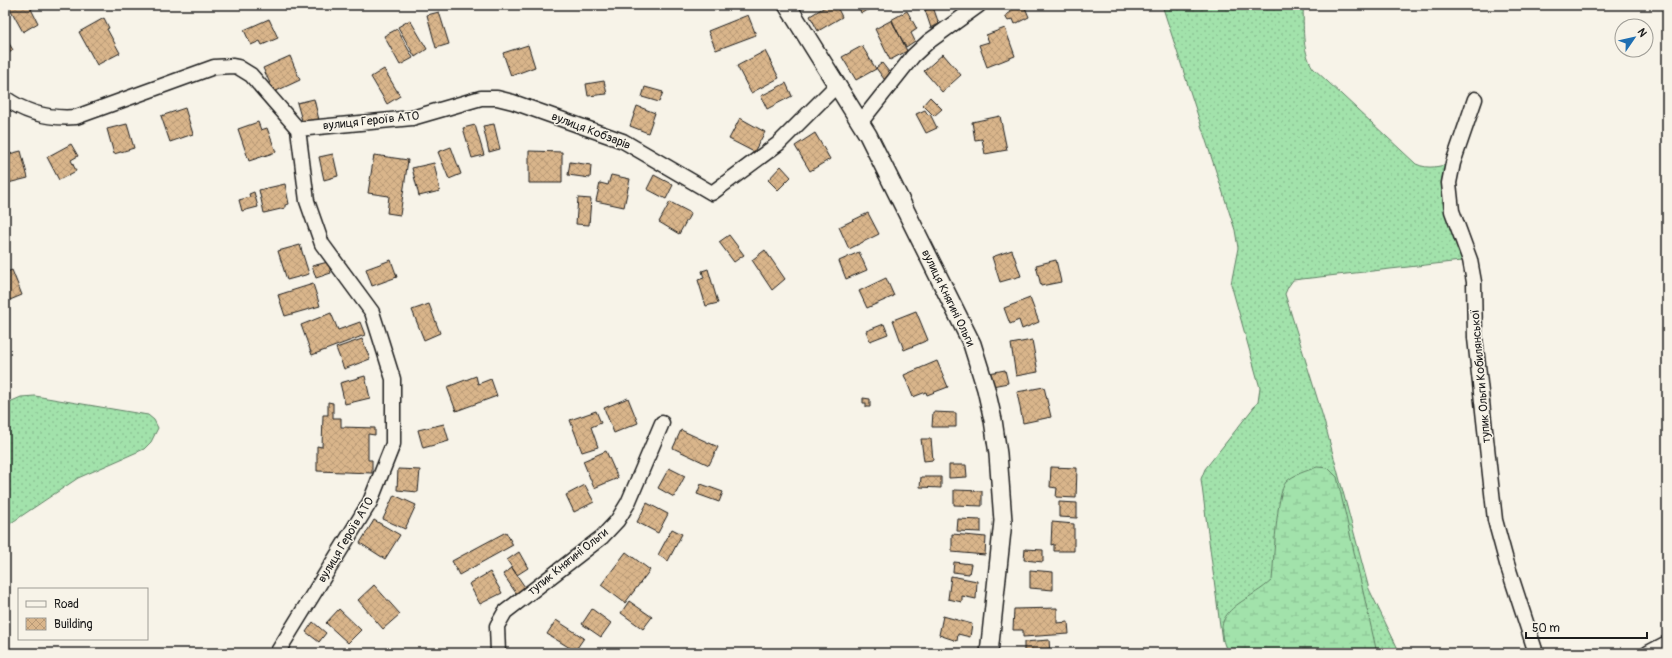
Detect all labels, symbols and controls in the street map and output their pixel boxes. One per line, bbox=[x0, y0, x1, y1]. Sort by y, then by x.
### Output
north arrow bbox=[1614, 18, 1654, 58]
text: N bbox=[1634, 26, 1650, 40]
street label: вулиця Героїв АТО bbox=[322, 108, 420, 134]
street label: вулиця Кобзарів bbox=[549, 109, 633, 153]
street label: вулиця Княгині Ольги bbox=[918, 247, 978, 350]
street label: тупик Ольги Кобилянської bbox=[1468, 308, 1494, 444]
street label: вулиця Героїв АТО bbox=[315, 494, 378, 585]
street label: тупик Княгині Ольги bbox=[525, 525, 612, 599]
legend bbox=[18, 588, 148, 640]
text: Road bbox=[54, 597, 79, 612]
scale bar bbox=[1526, 614, 1647, 640]
text: Building bbox=[54, 617, 93, 632]
text: 50 m bbox=[1532, 621, 1560, 636]

